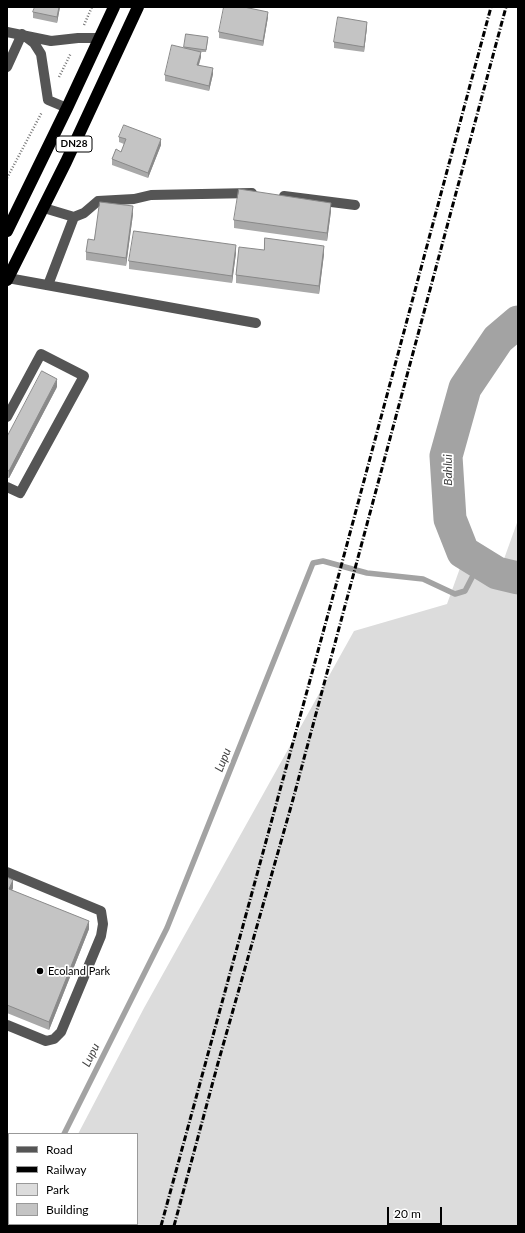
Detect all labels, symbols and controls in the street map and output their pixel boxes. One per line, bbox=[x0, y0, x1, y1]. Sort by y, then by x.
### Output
road number: DN28 bbox=[56, 136, 92, 152]
water label: Bahlui bbox=[441, 454, 455, 486]
water label: Lupu bbox=[212, 746, 234, 774]
place label: Ecoland Park bbox=[48, 964, 110, 978]
marker: Ecoland Park bbox=[35, 966, 45, 976]
water label: Lupu bbox=[79, 1041, 103, 1069]
legend bbox=[8, 1133, 138, 1225]
text: Road bbox=[46, 1142, 73, 1157]
text: Railway bbox=[46, 1162, 86, 1177]
text: Park bbox=[46, 1182, 69, 1197]
scale bar bbox=[389, 1199, 444, 1225]
text: Building bbox=[46, 1202, 89, 1217]
text: 20 m bbox=[394, 1206, 421, 1221]

